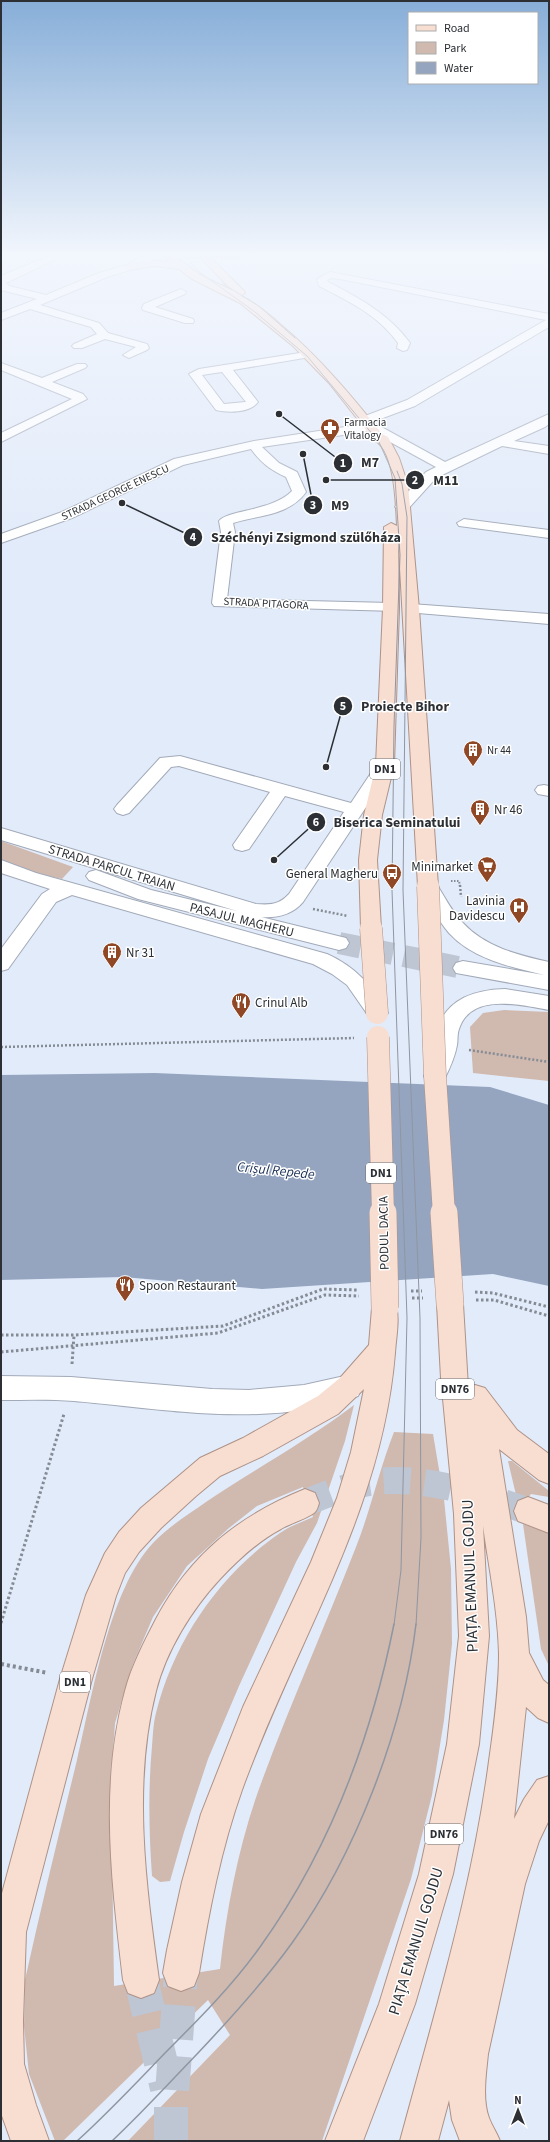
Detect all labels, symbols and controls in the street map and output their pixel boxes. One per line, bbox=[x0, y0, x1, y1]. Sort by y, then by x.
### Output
legend bbox=[408, 12, 538, 84]
text: Road bbox=[444, 20, 470, 37]
text: Park bbox=[444, 40, 466, 57]
text: Water bbox=[444, 60, 474, 77]
place label: Farmacia Vitalogy bbox=[344, 415, 386, 443]
pharmacy icon: Farmacia Vitalogy bbox=[319, 417, 341, 445]
callout: M7 bbox=[333, 450, 387, 476]
text: M7 bbox=[361, 453, 379, 473]
text: 1 bbox=[340, 455, 346, 472]
street label: STRADA GEORGE ENESCU bbox=[59, 461, 172, 524]
callout: M11 bbox=[405, 467, 467, 493]
text: M11 bbox=[433, 471, 459, 491]
text: 2 bbox=[412, 472, 418, 489]
callout: M9 bbox=[303, 492, 357, 518]
text: M9 bbox=[331, 496, 349, 516]
text: 3 bbox=[310, 497, 316, 514]
callout: Széchényi Zsigmond szülőháza bbox=[183, 524, 408, 550]
text: Széchényi Zsigmond szülőháza bbox=[211, 528, 401, 548]
text: 4 bbox=[190, 529, 197, 546]
street label: STRADA PITAGORA bbox=[223, 594, 309, 613]
callout: Proiecte Bihor bbox=[333, 693, 457, 719]
text: Proiecte Bihor bbox=[361, 697, 449, 717]
text: 5 bbox=[340, 698, 346, 715]
building icon: Nr 44 bbox=[462, 739, 484, 767]
place label: Nr 44 bbox=[487, 743, 512, 758]
road number: DN1 bbox=[370, 759, 400, 779]
building icon: Nr 46 bbox=[469, 798, 491, 826]
place label: Nr 46 bbox=[494, 801, 522, 819]
callout: Biserica Seminatului bbox=[306, 809, 469, 835]
text: Biserica Seminatului bbox=[334, 813, 461, 833]
text: 6 bbox=[313, 814, 319, 831]
street label: STRADA PARCUL TRAIAN bbox=[46, 840, 177, 896]
supermarket icon: Minimarket bbox=[476, 855, 498, 883]
place label: Minimarket bbox=[411, 858, 474, 876]
bus stop icon: General Magheru bbox=[381, 862, 403, 890]
place label: General Magheru bbox=[286, 865, 378, 883]
place label: Lavinia Davidescu bbox=[449, 892, 505, 925]
hospital icon: Lavinia Davidescu bbox=[508, 896, 530, 924]
street label: PASAJUL MAGHERU bbox=[188, 898, 296, 942]
building icon: Nr 31 bbox=[101, 941, 123, 969]
place label: Nr 31 bbox=[126, 944, 154, 962]
restaurant icon: Crinul Alb bbox=[230, 991, 252, 1019]
place label: Crinul Alb bbox=[255, 994, 308, 1012]
water label: Crișul Repede bbox=[236, 1157, 316, 1185]
road number: DN1 bbox=[366, 1163, 396, 1183]
street label: PODUL DACIA bbox=[374, 1195, 394, 1270]
restaurant icon: Spoon Restaurant bbox=[114, 1274, 136, 1302]
place label: Spoon Restaurant bbox=[139, 1277, 236, 1295]
road number: DN76 bbox=[436, 1379, 474, 1399]
street label: PIAȚA EMANUIL GOJDU bbox=[456, 1499, 484, 1653]
road number: DN1 bbox=[60, 1672, 90, 1692]
road number: DN76 bbox=[425, 1824, 463, 1844]
street label: PIAȚA EMANUIL GOJDU bbox=[383, 1865, 449, 2018]
north arrow bbox=[498, 2090, 538, 2130]
text: N bbox=[514, 2093, 522, 2108]

